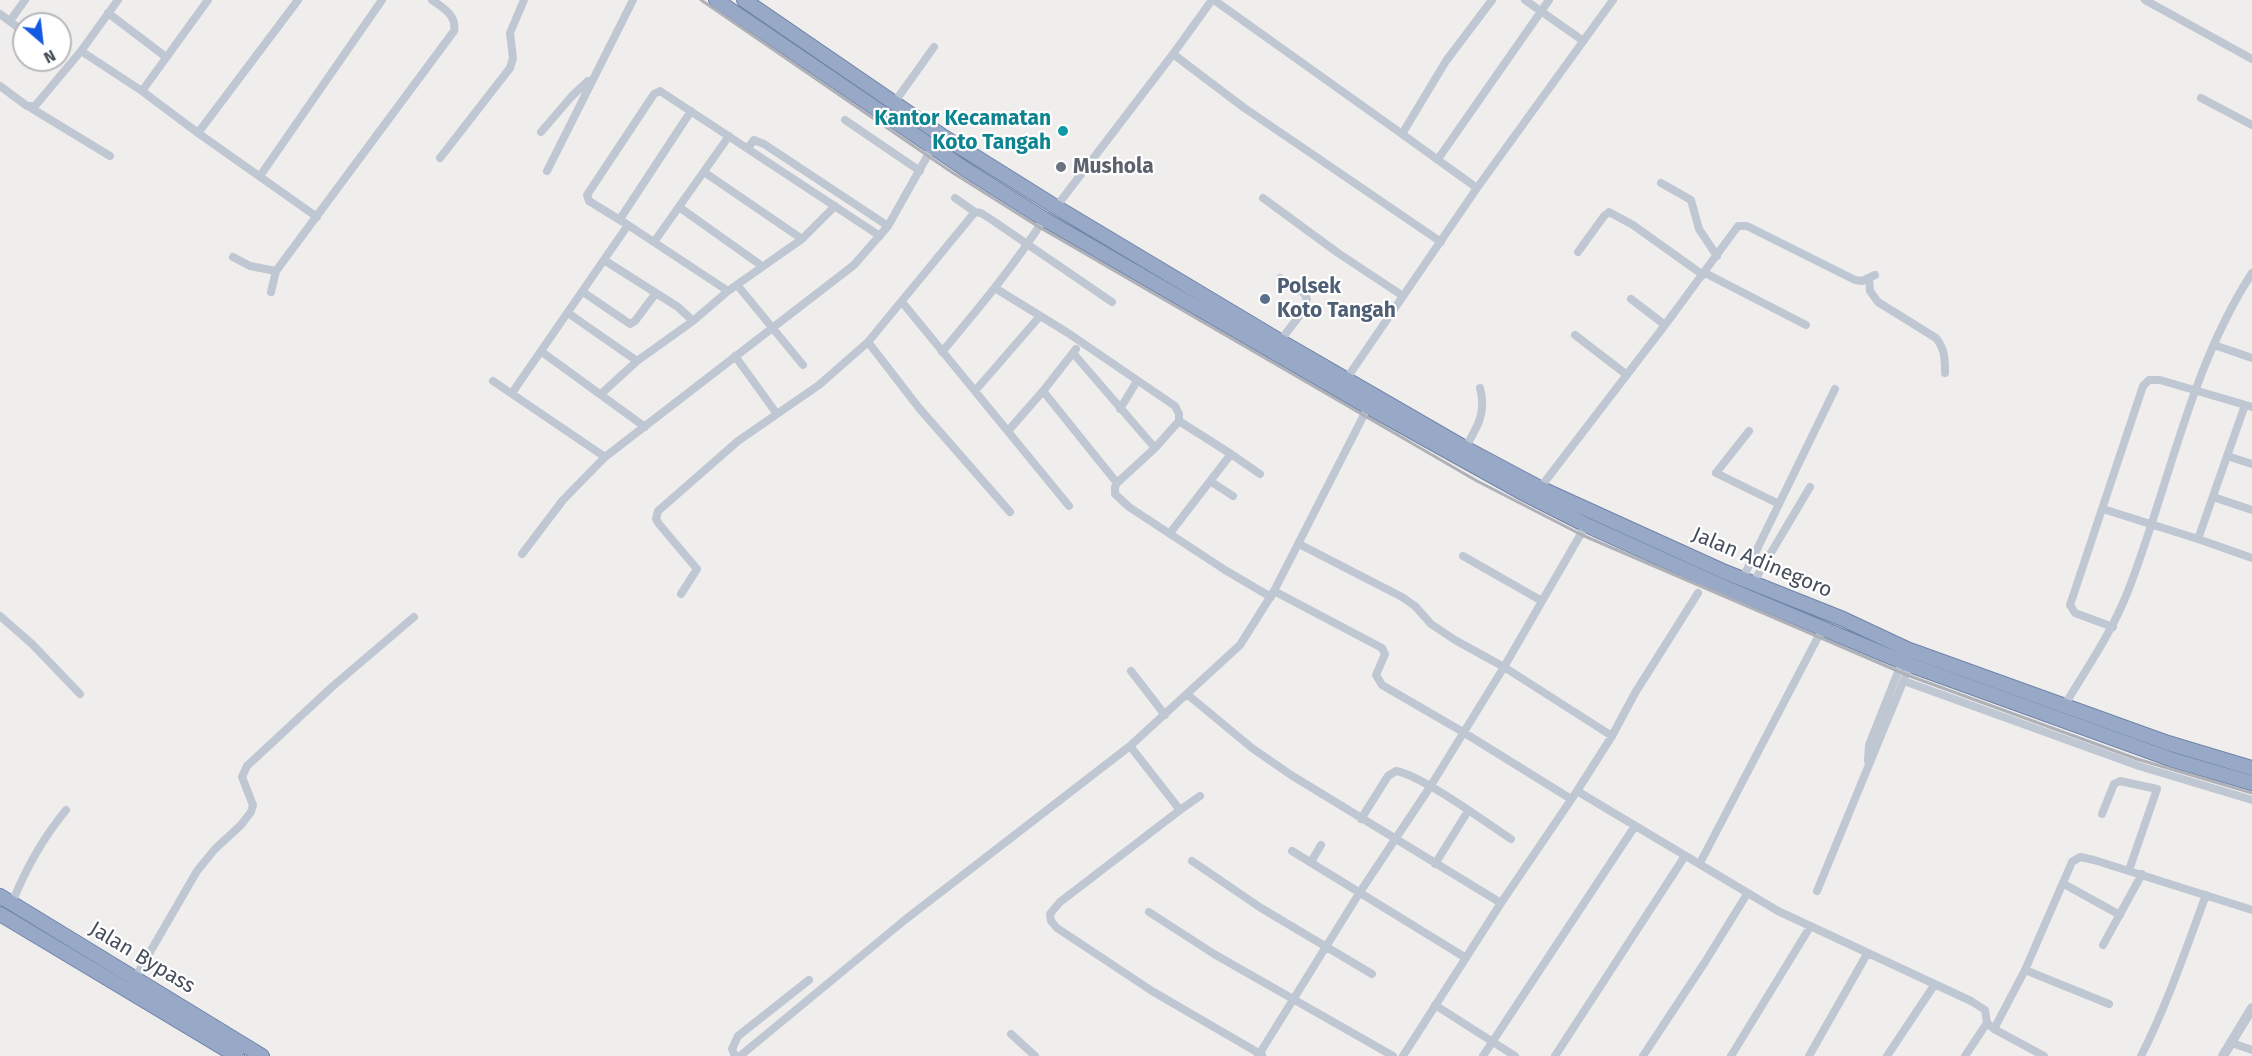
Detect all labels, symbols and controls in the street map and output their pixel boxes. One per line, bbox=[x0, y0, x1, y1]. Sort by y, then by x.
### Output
north arrow bbox=[12, 12, 72, 72]
text: N bbox=[41, 46, 59, 67]
place label: Kantor Kecamatan Koto Tangah bbox=[874, 106, 1051, 156]
marker: Kantor Kecamatan Koto Tangah bbox=[1056, 124, 1070, 138]
place label: Mushola bbox=[1073, 154, 1154, 180]
marker: Mushola bbox=[1054, 160, 1068, 174]
place label: Polsek Koto Tangah bbox=[1277, 274, 1396, 324]
marker: Polsek Koto Tangah bbox=[1258, 292, 1272, 306]
street label: Jalan Adinegoro bbox=[1688, 522, 1836, 604]
street label: Jalan Bypass bbox=[85, 917, 199, 999]

